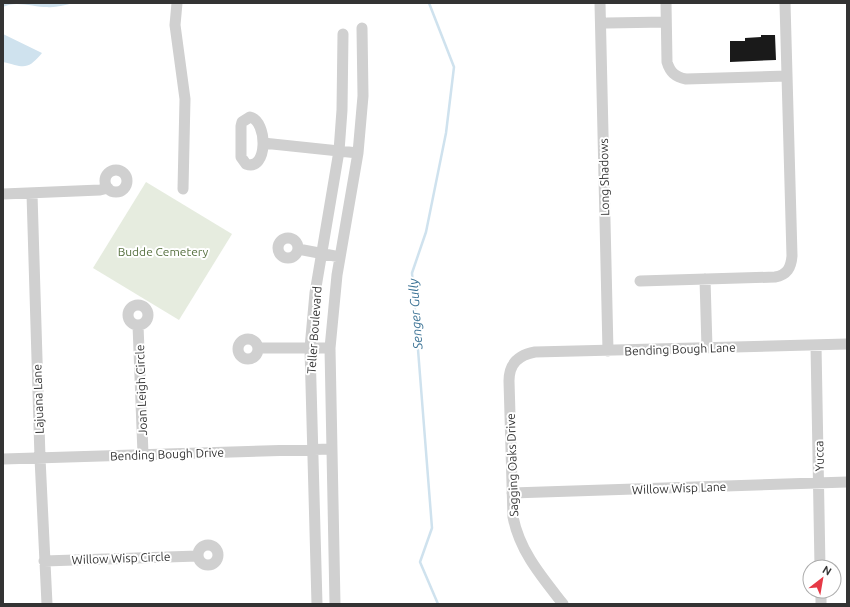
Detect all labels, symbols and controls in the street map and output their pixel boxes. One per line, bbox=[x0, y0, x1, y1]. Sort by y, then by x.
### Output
street label: Long Shadows bbox=[597, 138, 611, 216]
park label: Budde Cemetery bbox=[118, 245, 209, 258]
water label: Senger Gully bbox=[405, 277, 425, 351]
street label: Teller Boulevard bbox=[304, 286, 324, 374]
street label: Bending Bough Lane bbox=[624, 341, 736, 357]
street label: Joan Leigh Circle bbox=[133, 344, 149, 436]
street label: Lajuana Lane bbox=[30, 364, 46, 434]
street label: Sagging Oaks Drive bbox=[504, 413, 520, 517]
street label: Yucca bbox=[812, 440, 826, 472]
street label: Bending Bough Drive bbox=[110, 446, 224, 462]
street label: Willow Wisp Lane bbox=[631, 480, 727, 496]
street label: Willow Wisp Circle bbox=[71, 550, 171, 566]
north arrow bbox=[802, 559, 842, 599]
text: N bbox=[821, 563, 834, 578]

